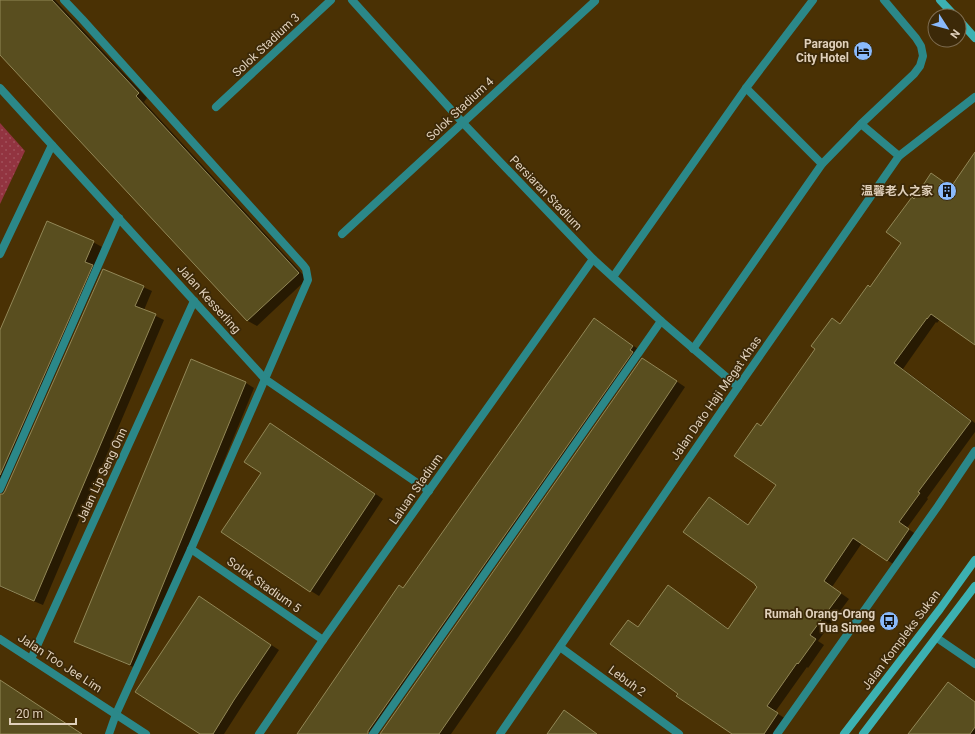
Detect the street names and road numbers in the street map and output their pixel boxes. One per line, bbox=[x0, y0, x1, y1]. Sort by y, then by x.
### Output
street label: Solok Stadium 3 bbox=[229, 10, 303, 80]
street label: Solok Stadium 4 bbox=[423, 74, 497, 144]
street label: Persiaran Stadium bbox=[507, 153, 585, 233]
street label: Jalan Kesserling bbox=[174, 262, 244, 336]
street label: Jalan Dato Haji Megat Khas bbox=[668, 333, 764, 463]
street label: Jalan Lip Seng Onn bbox=[74, 426, 130, 524]
street label: Laluan Stadium bbox=[386, 451, 446, 527]
street label: Solok Stadium 5 bbox=[224, 554, 304, 616]
street label: Jalan Kompleks Sukan bbox=[859, 587, 943, 693]
street label: Jalan Too Jee Lim bbox=[15, 631, 105, 695]
street label: Lebuh 2 bbox=[606, 663, 649, 699]

